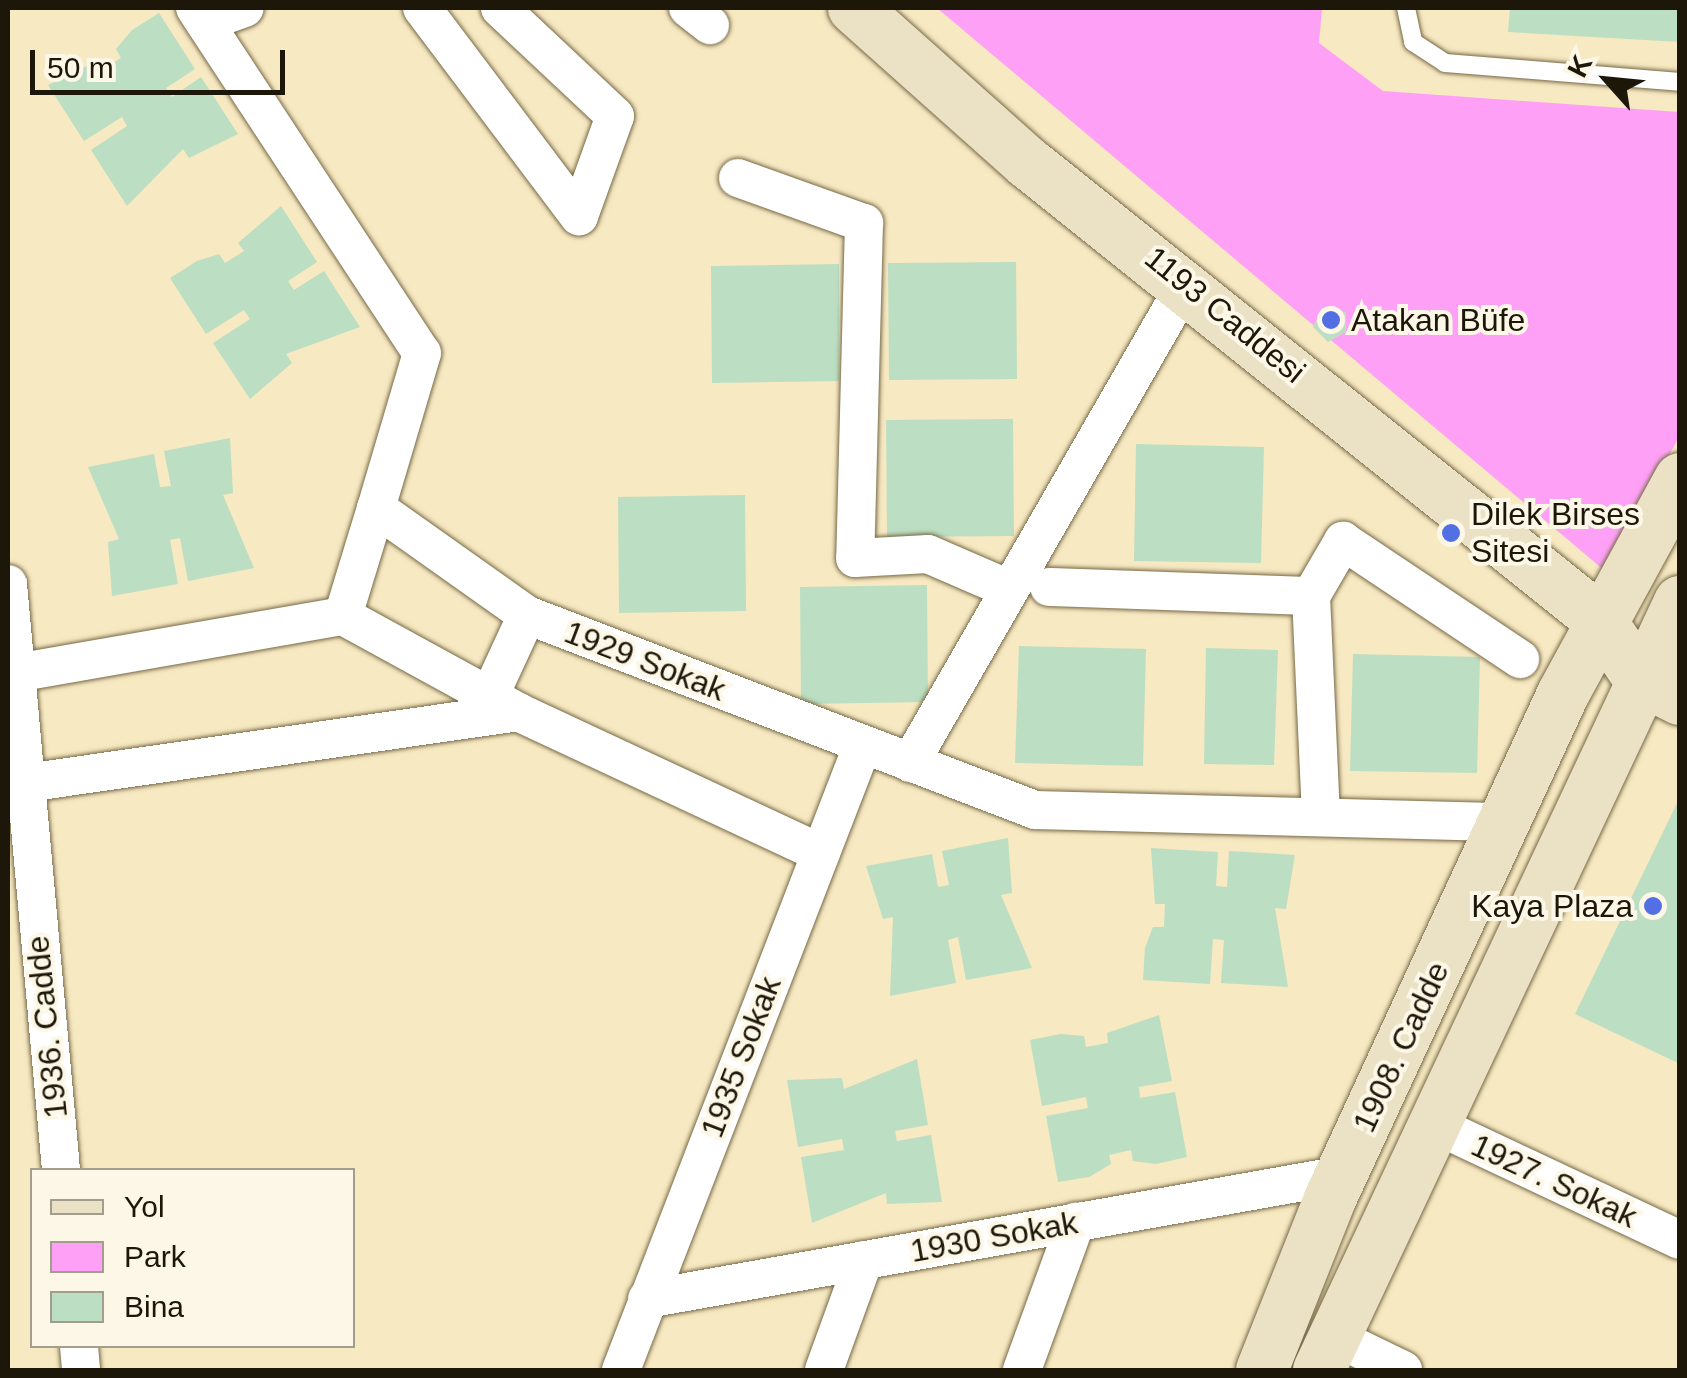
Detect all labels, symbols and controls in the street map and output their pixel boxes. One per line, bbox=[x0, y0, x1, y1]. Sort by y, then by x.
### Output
scale bar bbox=[35, 30, 290, 92]
north arrow bbox=[1557, 30, 1657, 130]
text: K bbox=[1561, 50, 1598, 82]
text: 50 m bbox=[47, 51, 114, 84]
street label: 1193 Caddesi bbox=[1137, 239, 1313, 391]
place label: Atakan Büfe bbox=[1351, 301, 1525, 339]
marker: Atakan Büfe bbox=[1320, 309, 1342, 331]
place label: Dilek Birses Sitesi bbox=[1471, 496, 1640, 571]
marker: Dilek Birses Sitesi bbox=[1440, 522, 1462, 544]
street label: 1929 Sokak bbox=[559, 613, 731, 709]
place label: Kaya Plaza bbox=[1471, 887, 1633, 925]
marker: Kaya Plaza bbox=[1642, 895, 1664, 917]
street label: 1936. Cadde bbox=[18, 934, 76, 1120]
street label: 1908. Cadde bbox=[1345, 956, 1457, 1138]
street label: 1935 Sokak bbox=[693, 971, 789, 1143]
street label: 1927. Sokak bbox=[1465, 1126, 1643, 1236]
legend bbox=[30, 1168, 355, 1348]
text: Yol bbox=[124, 1190, 165, 1223]
street label: 1930 Sokak bbox=[907, 1203, 1081, 1271]
text: Park bbox=[124, 1240, 186, 1273]
text: Bina bbox=[124, 1290, 184, 1323]

